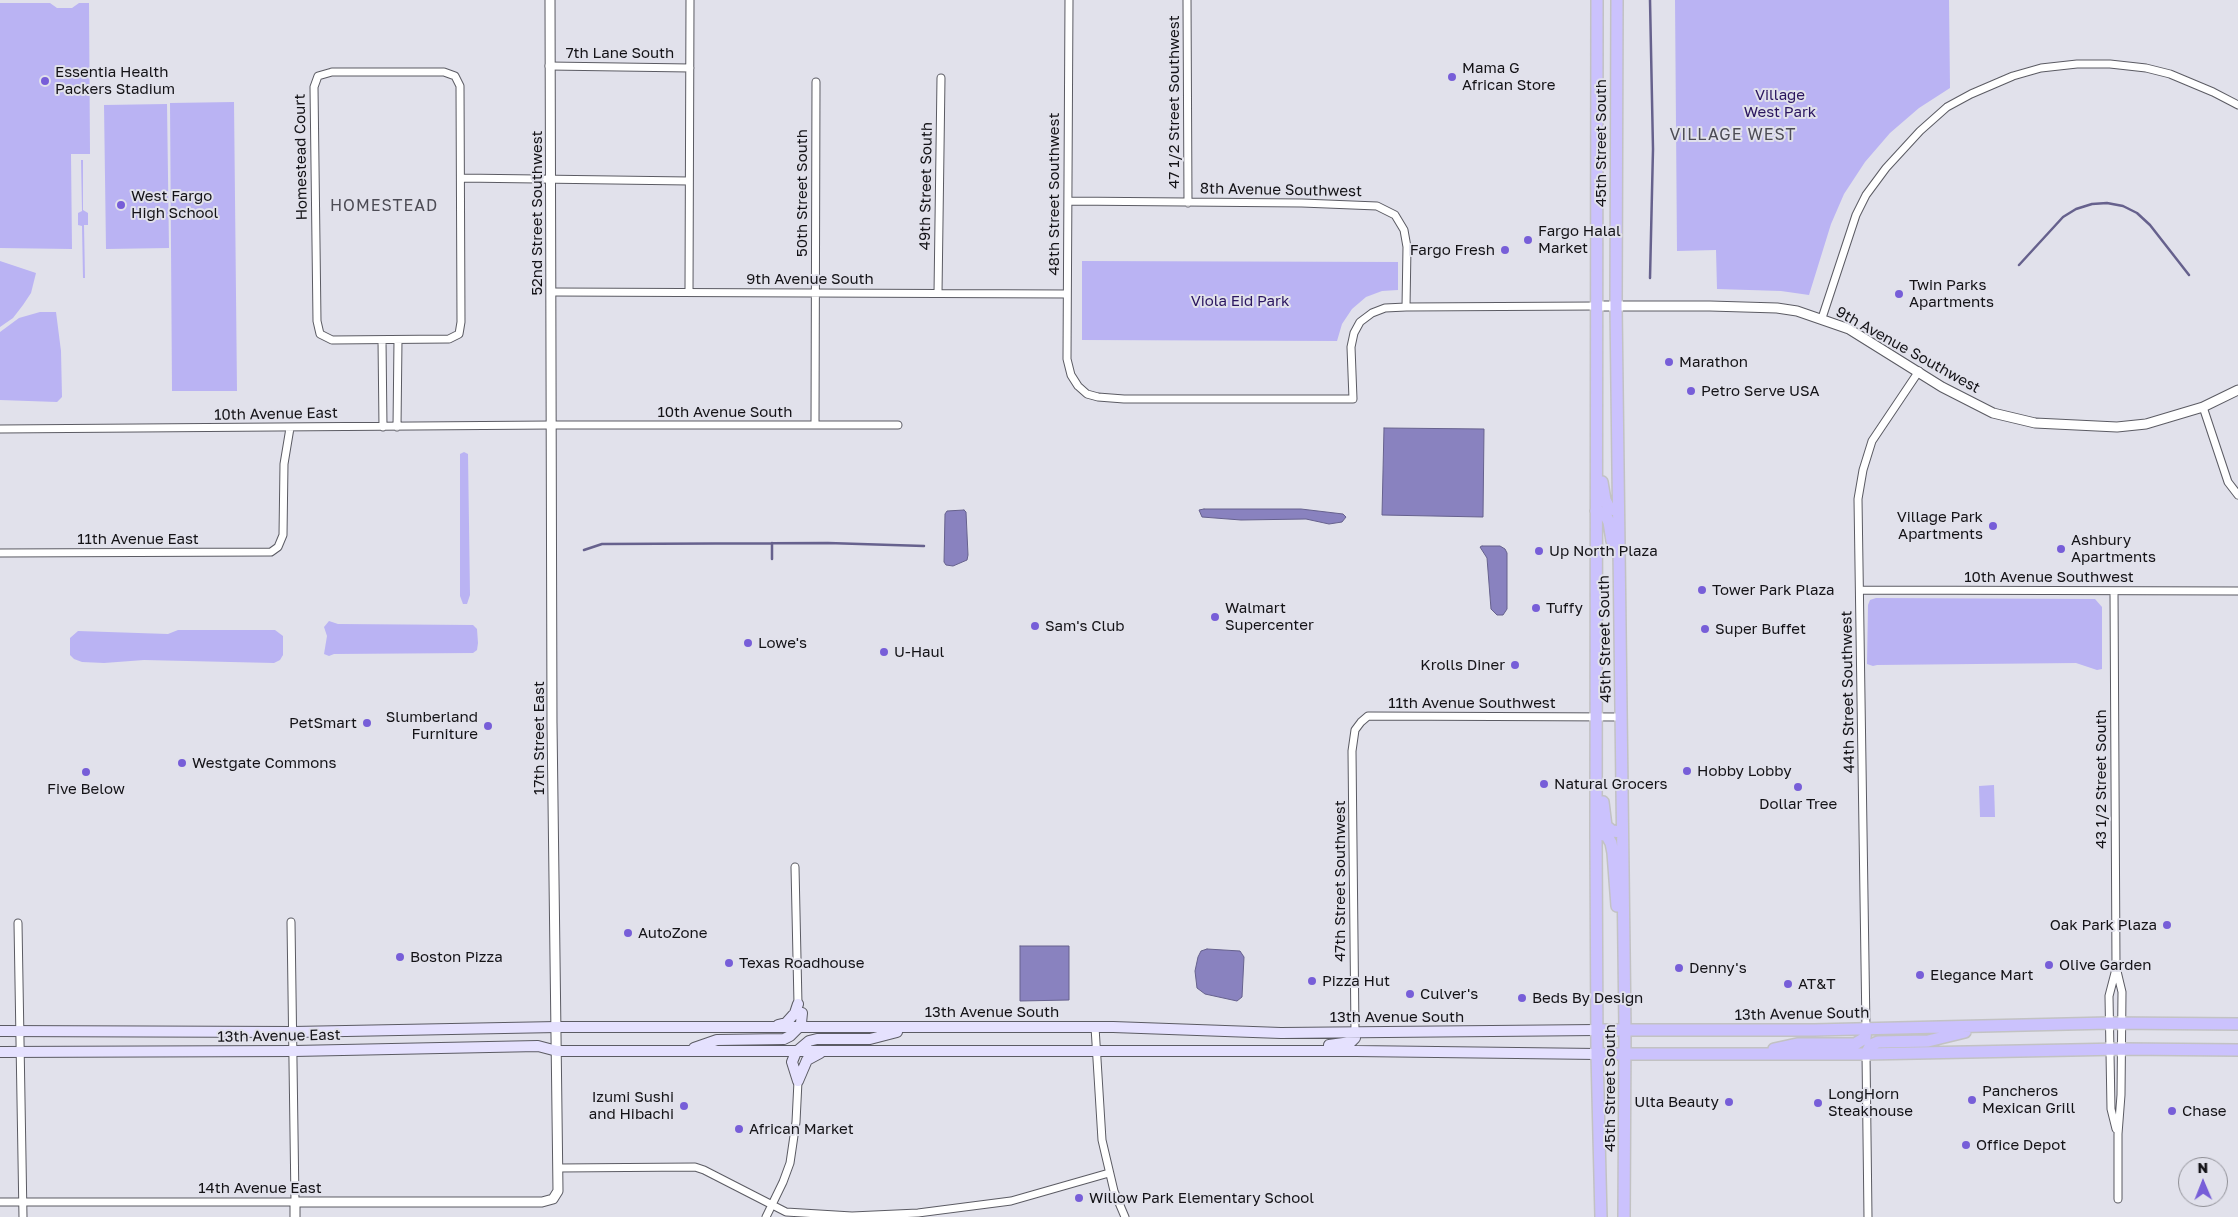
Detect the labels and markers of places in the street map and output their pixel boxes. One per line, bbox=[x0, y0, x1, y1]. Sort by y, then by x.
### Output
place label: Mama G African Store bbox=[1462, 59, 1555, 94]
place label: Essentia Health Packers Stadium bbox=[55, 63, 175, 98]
marker: Mama G African Store bbox=[1446, 71, 1458, 83]
marker: Essentia Health Packers Stadium bbox=[39, 75, 51, 87]
place label: West Fargo High School bbox=[131, 187, 218, 222]
marker: West Fargo High School bbox=[115, 199, 127, 211]
place label: Fargo Halal Market bbox=[1538, 222, 1621, 257]
marker: Fargo Halal Market bbox=[1522, 234, 1534, 246]
place label: Fargo Fresh bbox=[1410, 241, 1495, 259]
marker: Fargo Fresh bbox=[1499, 244, 1511, 256]
place label: Twin Parks Apartments bbox=[1909, 276, 1994, 311]
marker: Twin Parks Apartments bbox=[1893, 288, 1905, 300]
place label: Marathon bbox=[1679, 353, 1748, 371]
marker: Marathon bbox=[1663, 356, 1675, 368]
place label: Petro Serve USA bbox=[1701, 382, 1819, 400]
marker: Petro Serve USA bbox=[1685, 385, 1697, 397]
place label: Village Park Apartments bbox=[1897, 508, 1983, 543]
marker: Village Park Apartments bbox=[1987, 520, 1999, 532]
place label: Ashbury Apartments bbox=[2071, 531, 2156, 566]
place label: Up North Plaza bbox=[1549, 542, 1658, 560]
marker: Ashbury Apartments bbox=[2055, 543, 2067, 555]
marker: Up North Plaza bbox=[1533, 545, 1545, 557]
place label: Tower Park Plaza bbox=[1712, 581, 1835, 599]
marker: Tower Park Plaza bbox=[1696, 584, 1708, 596]
place label: Walmart Supercenter bbox=[1225, 599, 1314, 634]
place label: Tuffy bbox=[1546, 599, 1583, 617]
marker: Tuffy bbox=[1530, 602, 1542, 614]
marker: Walmart Supercenter bbox=[1209, 611, 1221, 623]
place label: Sam's Club bbox=[1045, 617, 1124, 635]
marker: Sam's Club bbox=[1029, 620, 1041, 632]
place label: Super Buffet bbox=[1715, 620, 1806, 638]
marker: Super Buffet bbox=[1699, 623, 1711, 635]
place label: Lowe's bbox=[758, 634, 807, 652]
marker: Lowe's bbox=[742, 637, 754, 649]
place label: U-Haul bbox=[894, 643, 944, 661]
marker: U-Haul bbox=[878, 646, 890, 658]
place label: Krolls Diner bbox=[1420, 656, 1505, 674]
marker: Krolls Diner bbox=[1509, 659, 1521, 671]
place label: Slumberland Furniture bbox=[386, 708, 478, 743]
place label: PetSmart bbox=[289, 714, 357, 732]
marker: PetSmart bbox=[361, 717, 373, 729]
marker: Slumberland Furniture bbox=[482, 720, 494, 732]
place label: Westgate Commons bbox=[192, 754, 336, 772]
marker: Westgate Commons bbox=[176, 757, 188, 769]
place label: Hobby Lobby bbox=[1697, 762, 1792, 780]
marker: Hobby Lobby bbox=[1681, 765, 1693, 777]
marker: Five Below bbox=[80, 766, 92, 778]
place label: Natural Grocers bbox=[1554, 775, 1667, 793]
marker: Natural Grocers bbox=[1538, 778, 1550, 790]
place label: Five Below bbox=[47, 780, 125, 798]
marker: Dollar Tree bbox=[1792, 781, 1804, 793]
place label: Dollar Tree bbox=[1759, 795, 1837, 813]
place label: Oak Park Plaza bbox=[2050, 916, 2157, 934]
marker: Oak Park Plaza bbox=[2161, 919, 2173, 931]
place label: AutoZone bbox=[638, 924, 707, 942]
marker: AutoZone bbox=[622, 927, 634, 939]
place label: Boston Pizza bbox=[410, 948, 503, 966]
marker: Boston Pizza bbox=[394, 951, 406, 963]
place label: Texas Roadhouse bbox=[739, 954, 864, 972]
place label: Olive Garden bbox=[2059, 956, 2151, 974]
marker: Texas Roadhouse bbox=[723, 957, 735, 969]
place label: Denny's bbox=[1689, 959, 1747, 977]
marker: Olive Garden bbox=[2043, 959, 2055, 971]
marker: Denny's bbox=[1673, 962, 1685, 974]
place label: Elegance Mart bbox=[1930, 966, 2034, 984]
marker: Elegance Mart bbox=[1914, 969, 1926, 981]
place label: Pizza Hut bbox=[1322, 972, 1390, 990]
marker: Pizza Hut bbox=[1306, 975, 1318, 987]
place label: AT&T bbox=[1798, 975, 1835, 993]
marker: AT&T bbox=[1782, 978, 1794, 990]
place label: Culver's bbox=[1420, 985, 1478, 1003]
marker: Culver's bbox=[1404, 988, 1416, 1000]
place label: Beds By Design bbox=[1532, 989, 1643, 1007]
marker: Beds By Design bbox=[1516, 992, 1528, 1004]
place label: Pancheros Mexican Grill bbox=[1982, 1082, 2075, 1117]
place label: LongHorn Steakhouse bbox=[1828, 1085, 1913, 1120]
place label: Izumi Sushi and Hibachi bbox=[589, 1088, 674, 1123]
place label: Ulta Beauty bbox=[1634, 1093, 1719, 1111]
marker: Pancheros Mexican Grill bbox=[1966, 1094, 1978, 1106]
marker: Ulta Beauty bbox=[1723, 1096, 1735, 1108]
marker: LongHorn Steakhouse bbox=[1812, 1097, 1824, 1109]
marker: Izumi Sushi and Hibachi bbox=[678, 1100, 690, 1112]
place label: Chase bbox=[2182, 1102, 2227, 1120]
marker: Chase bbox=[2166, 1105, 2178, 1117]
place label: African Market bbox=[749, 1120, 854, 1138]
marker: African Market bbox=[733, 1123, 745, 1135]
place label: Office Depot bbox=[1976, 1136, 2066, 1154]
marker: Office Depot bbox=[1960, 1139, 1972, 1151]
place label: Willow Park Elementary School bbox=[1089, 1189, 1314, 1207]
marker: Willow Park Elementary School bbox=[1073, 1192, 1085, 1204]

